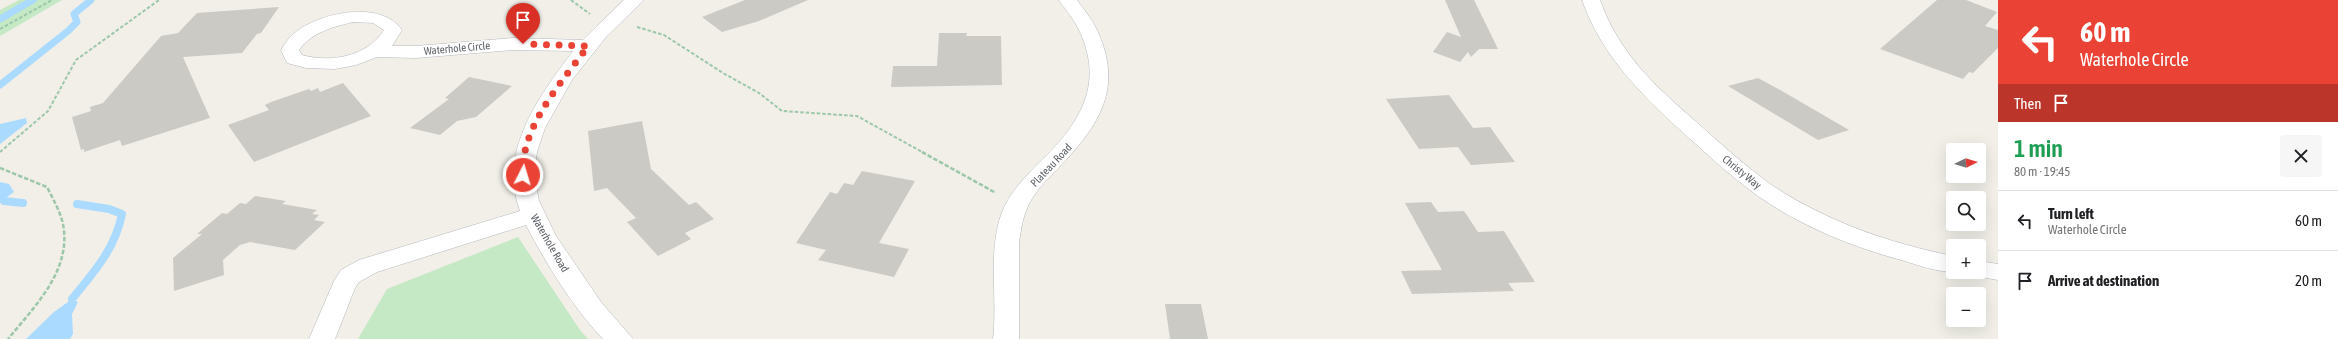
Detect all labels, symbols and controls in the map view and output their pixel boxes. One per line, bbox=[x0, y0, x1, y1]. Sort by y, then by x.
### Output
pin bbox=[506, 3, 540, 44]
icon: arrive bbox=[512, 9, 534, 31]
icon: left bbox=[2014, 16, 2066, 68]
text: 60 m bbox=[2080, 16, 2130, 48]
street label: Waterhole Circle bbox=[423, 39, 491, 57]
text: Waterhole Circle bbox=[2080, 49, 2189, 70]
icon: arrive bbox=[2050, 92, 2072, 114]
text: Then bbox=[2014, 95, 2042, 112]
text: 1 min bbox=[2014, 135, 2063, 162]
button: close bbox=[2280, 135, 2322, 177]
street label: Plateau Road bbox=[1028, 141, 1074, 189]
north arrow bbox=[1946, 143, 1986, 183]
map controls bbox=[1946, 143, 1986, 327]
street label: Christy Way bbox=[1720, 153, 1764, 192]
position arrow bbox=[502, 154, 544, 196]
text: 80 m · 19:45 bbox=[2014, 164, 2070, 179]
button: search bbox=[1946, 191, 1986, 231]
text: Turn left bbox=[2048, 205, 2094, 222]
icon: left bbox=[2014, 210, 2036, 232]
street label: Waterhole Road bbox=[529, 212, 571, 274]
text: 60 m bbox=[2295, 212, 2322, 229]
text: Waterhole Circle bbox=[2048, 222, 2127, 237]
button: + bbox=[1946, 239, 1986, 279]
icon: arrive bbox=[2014, 270, 2036, 292]
text: Arrive at destination bbox=[2048, 272, 2159, 289]
text: 20 m bbox=[2295, 272, 2322, 289]
button: − bbox=[1946, 287, 1986, 327]

